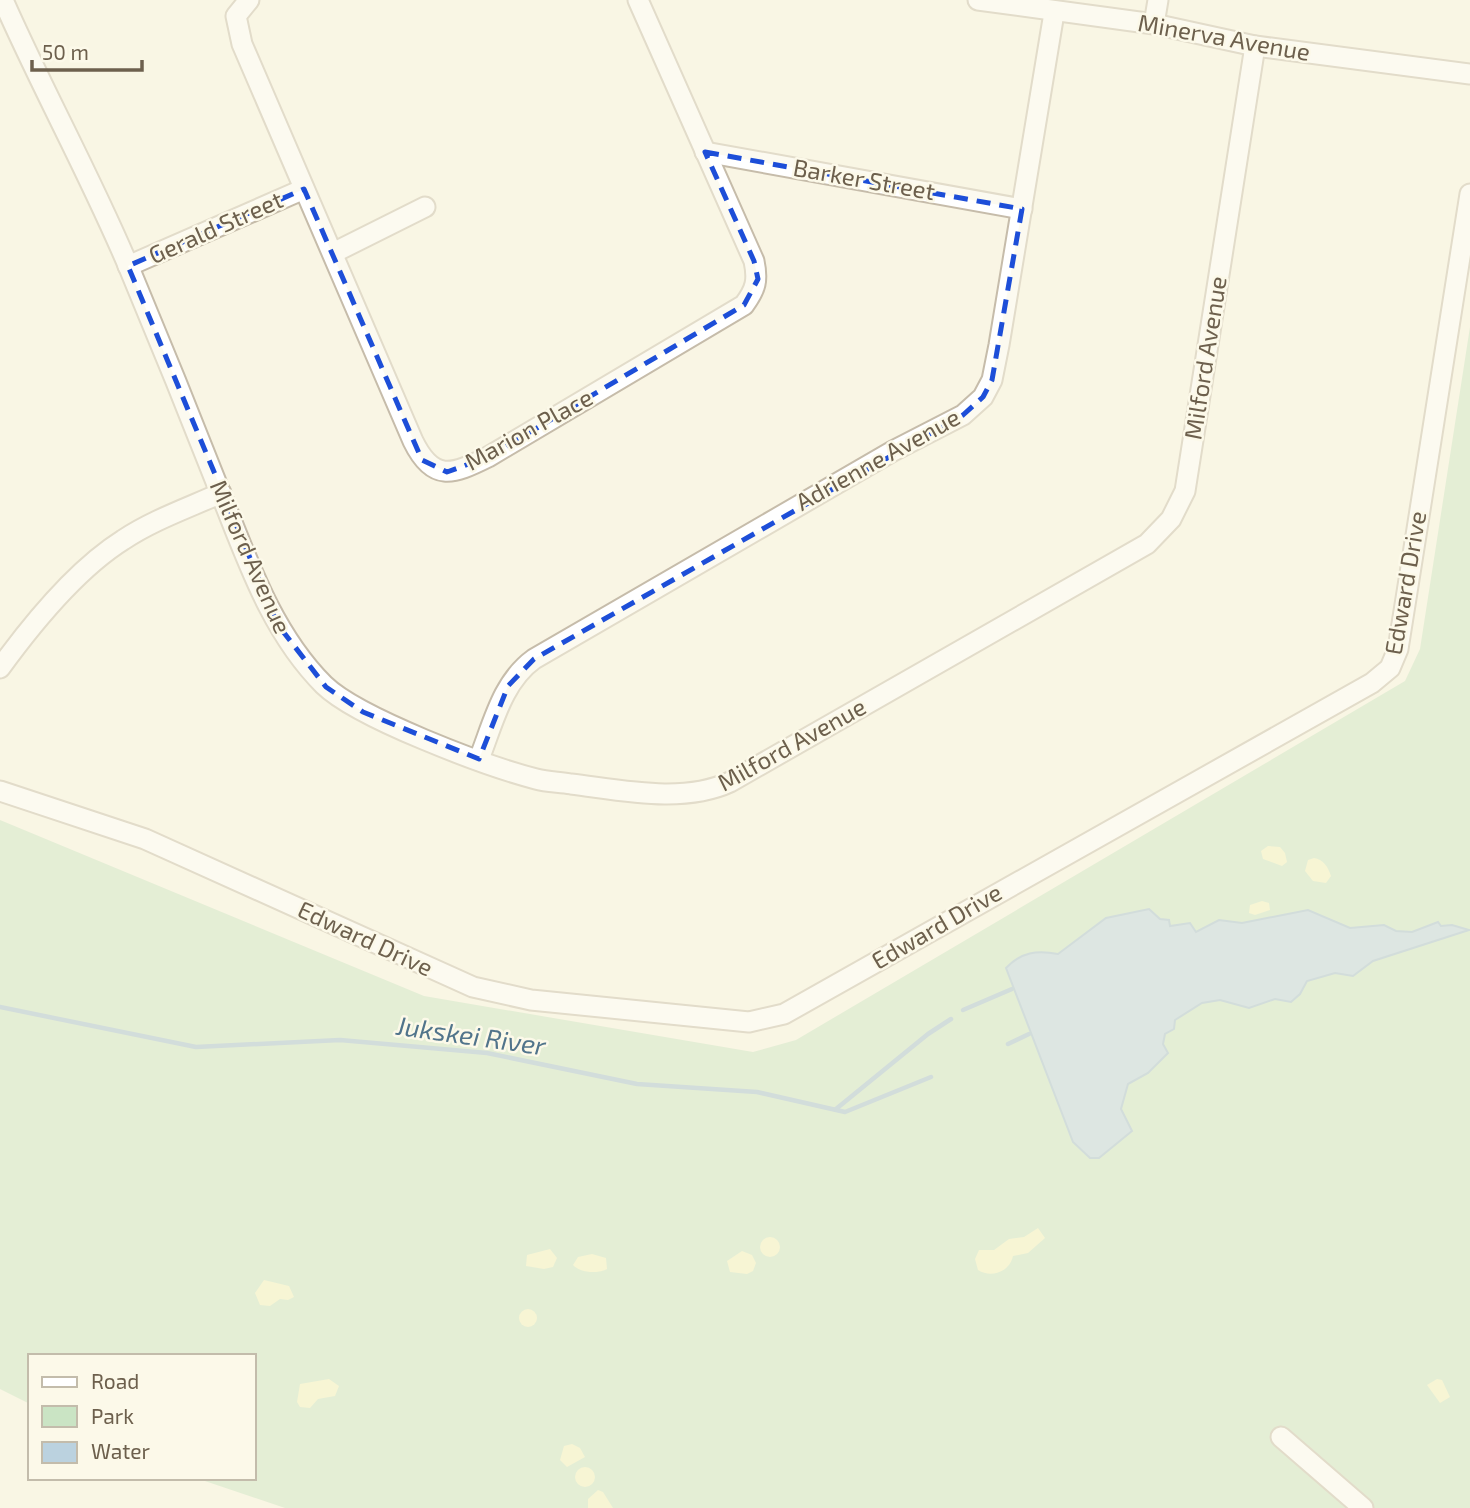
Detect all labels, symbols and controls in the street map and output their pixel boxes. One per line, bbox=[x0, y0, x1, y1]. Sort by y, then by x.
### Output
street label: Minerva Avenue bbox=[1136, 7, 1313, 66]
scale bar bbox=[32, 28, 142, 72]
text: 50 m bbox=[42, 39, 89, 64]
street label: Barker Street bbox=[791, 152, 937, 205]
street label: Gerald Street bbox=[144, 184, 287, 269]
street label: Milford Avenue bbox=[1177, 274, 1232, 441]
street label: Marion Place bbox=[459, 382, 597, 476]
street label: Adrienne Avenue bbox=[790, 402, 964, 516]
street label: Milford Avenue bbox=[205, 475, 298, 638]
street label: Edward Drive bbox=[1378, 509, 1431, 657]
street label: Milford Avenue bbox=[712, 691, 870, 796]
street label: Edward Drive bbox=[866, 877, 1007, 975]
street label: Edward Drive bbox=[294, 894, 438, 982]
water label: Jukskei River bbox=[394, 1009, 548, 1060]
legend bbox=[28, 1354, 256, 1480]
text: Road bbox=[91, 1368, 139, 1393]
text: Park bbox=[91, 1403, 134, 1428]
text: Water bbox=[91, 1438, 150, 1463]

